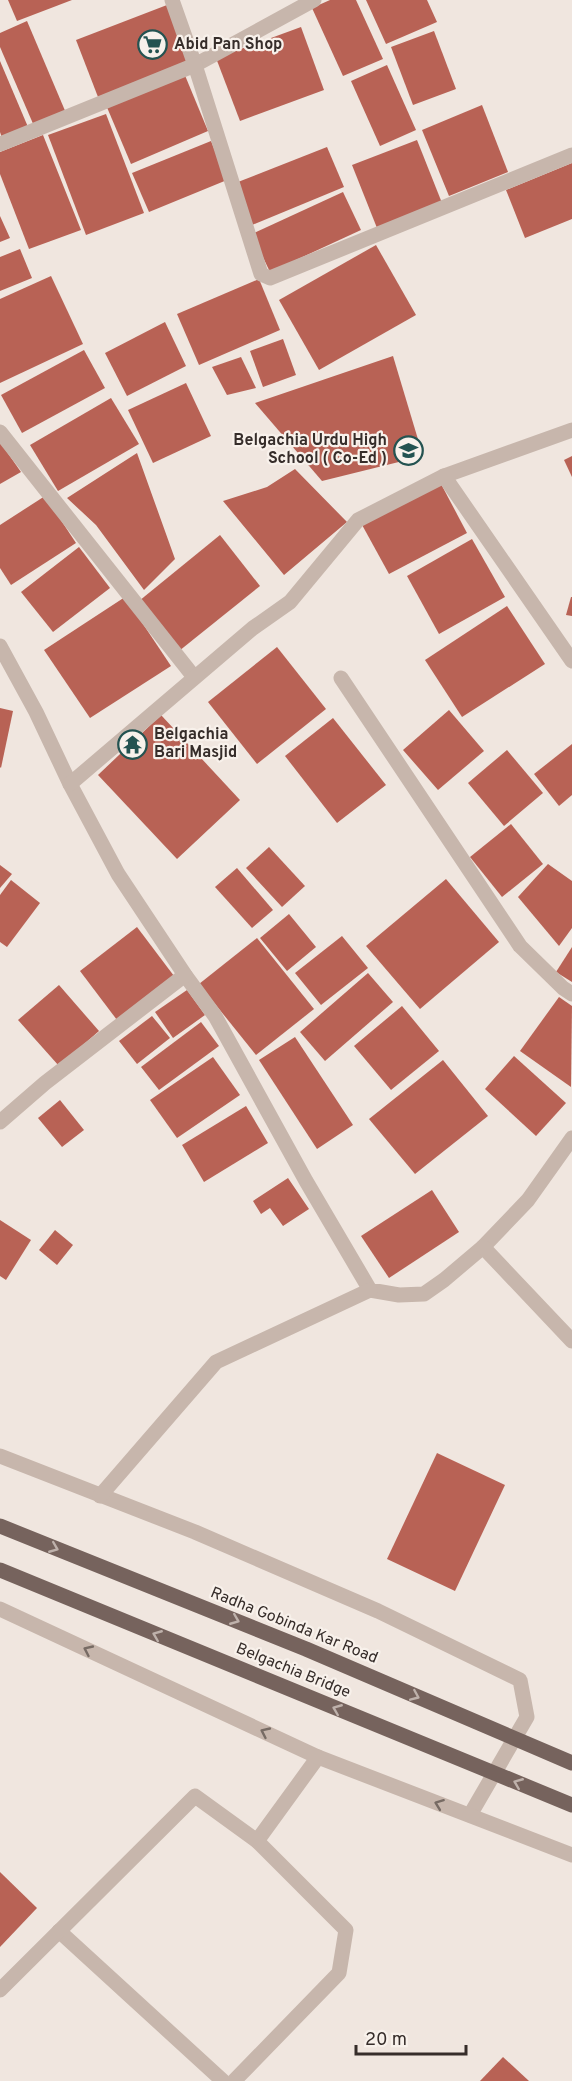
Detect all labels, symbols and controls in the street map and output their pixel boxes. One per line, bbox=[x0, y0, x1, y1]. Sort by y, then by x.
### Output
supermarket icon: Abid Pan Shop bbox=[137, 29, 169, 61]
place label: Abid Pan Shop bbox=[174, 35, 282, 55]
place label: Belgachia Urdu High School ( Co-Ed ) bbox=[233, 431, 387, 469]
school or university icon: Belgachia Urdu High School ( Co-Ed ) bbox=[392, 434, 424, 466]
place label: Belgachia Bari Masjid bbox=[154, 725, 237, 763]
temple icon: Belgachia Bari Masjid bbox=[117, 728, 149, 760]
one-way arrow bbox=[48, 1541, 59, 1553]
street label: Radha Gobinda Kar Road bbox=[207, 1583, 381, 1669]
one-way arrow bbox=[229, 1613, 240, 1626]
one-way arrow bbox=[152, 1630, 163, 1642]
street label: Belgachia Bridge bbox=[233, 1639, 353, 1703]
one-way arrow bbox=[83, 1645, 94, 1657]
one-way arrow bbox=[409, 1689, 420, 1701]
one-way arrow bbox=[333, 1704, 344, 1716]
one-way arrow bbox=[260, 1728, 271, 1740]
one-way arrow bbox=[513, 1778, 524, 1790]
one-way arrow bbox=[434, 1798, 445, 1811]
scale bar bbox=[356, 2018, 466, 2056]
text: 20 m bbox=[365, 2029, 407, 2052]

